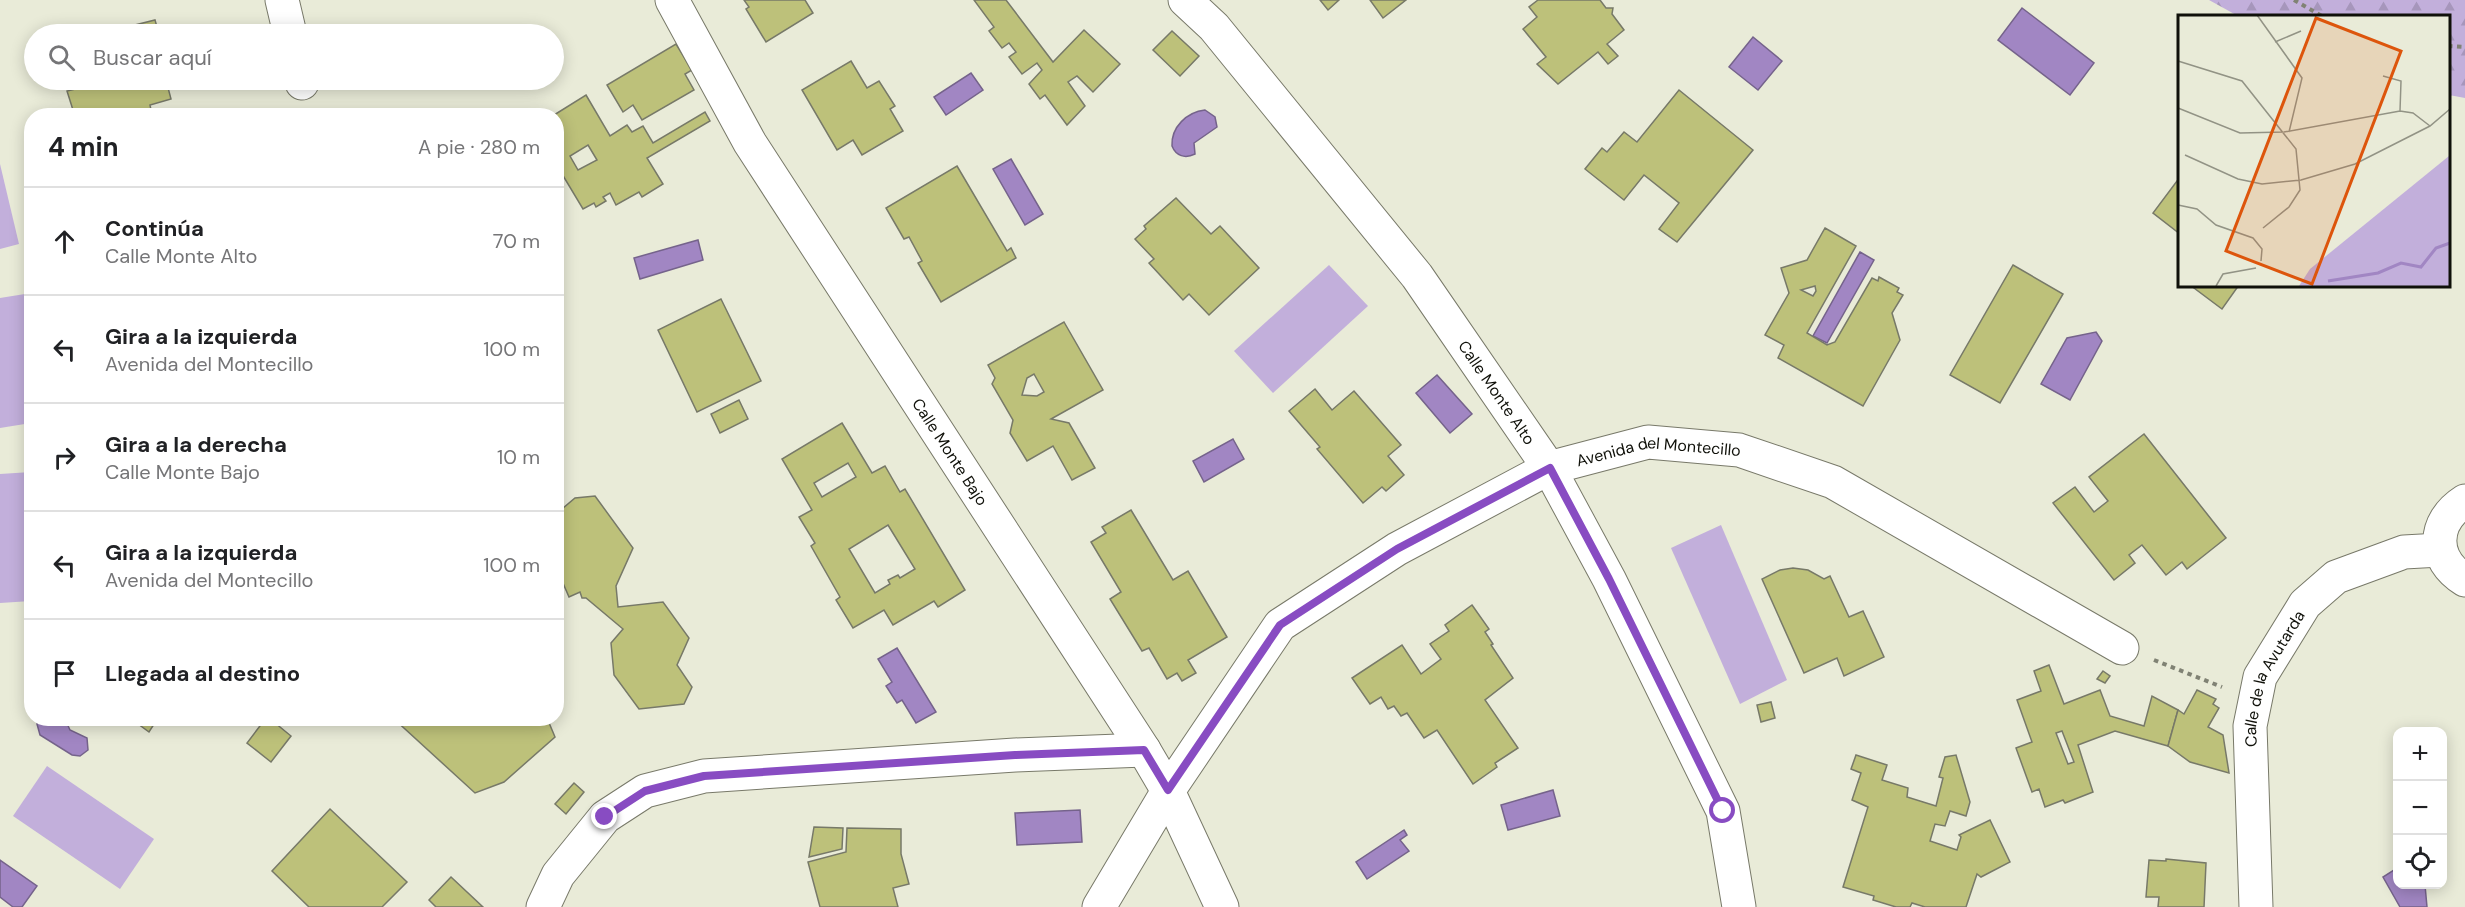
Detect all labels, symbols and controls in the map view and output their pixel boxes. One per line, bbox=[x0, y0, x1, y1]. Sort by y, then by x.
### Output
inset map bbox=[2178, 15, 2450, 286]
search box bbox=[24, 24, 564, 90]
icon: search bbox=[45, 41, 78, 74]
text: Buscar aquí bbox=[93, 43, 212, 72]
text: 4 min bbox=[48, 130, 119, 164]
text: A pie · 280 m bbox=[418, 134, 540, 160]
text: Continúa bbox=[105, 214, 204, 243]
icon: ahead bbox=[48, 225, 81, 258]
text: 70 m bbox=[493, 228, 540, 254]
text: Calle Monte Alto bbox=[105, 243, 257, 269]
text: Gira a la izquierda bbox=[105, 322, 297, 351]
icon: left bbox=[48, 333, 81, 366]
text: 100 m bbox=[483, 336, 540, 362]
street label: Calle Monte Alto bbox=[1453, 336, 1540, 449]
text: Avenida del Montecillo bbox=[105, 351, 313, 377]
street label: Calle Monte Bajo bbox=[907, 394, 993, 510]
text: Gira a la derecha bbox=[105, 430, 287, 459]
street label: Avenida del Montecillo bbox=[1574, 432, 1742, 471]
icon: right bbox=[48, 441, 81, 474]
text: 10 m bbox=[497, 444, 540, 470]
text: Calle Monte Bajo bbox=[105, 459, 260, 485]
text: Gira a la izquierda bbox=[105, 538, 297, 567]
icon: left bbox=[48, 549, 81, 582]
text: 100 m bbox=[483, 552, 540, 578]
text: Avenida del Montecillo bbox=[105, 567, 313, 593]
street label: Calle de la Avutarda bbox=[2240, 607, 2310, 747]
icon: arrive bbox=[48, 657, 81, 690]
text: Llegada al destino bbox=[105, 659, 300, 688]
map controls bbox=[2393, 727, 2447, 889]
button: + bbox=[2393, 727, 2447, 781]
button: − bbox=[2393, 781, 2447, 835]
route start bbox=[1709, 797, 1735, 823]
route end bbox=[591, 803, 617, 829]
button: locate bbox=[2393, 835, 2447, 889]

